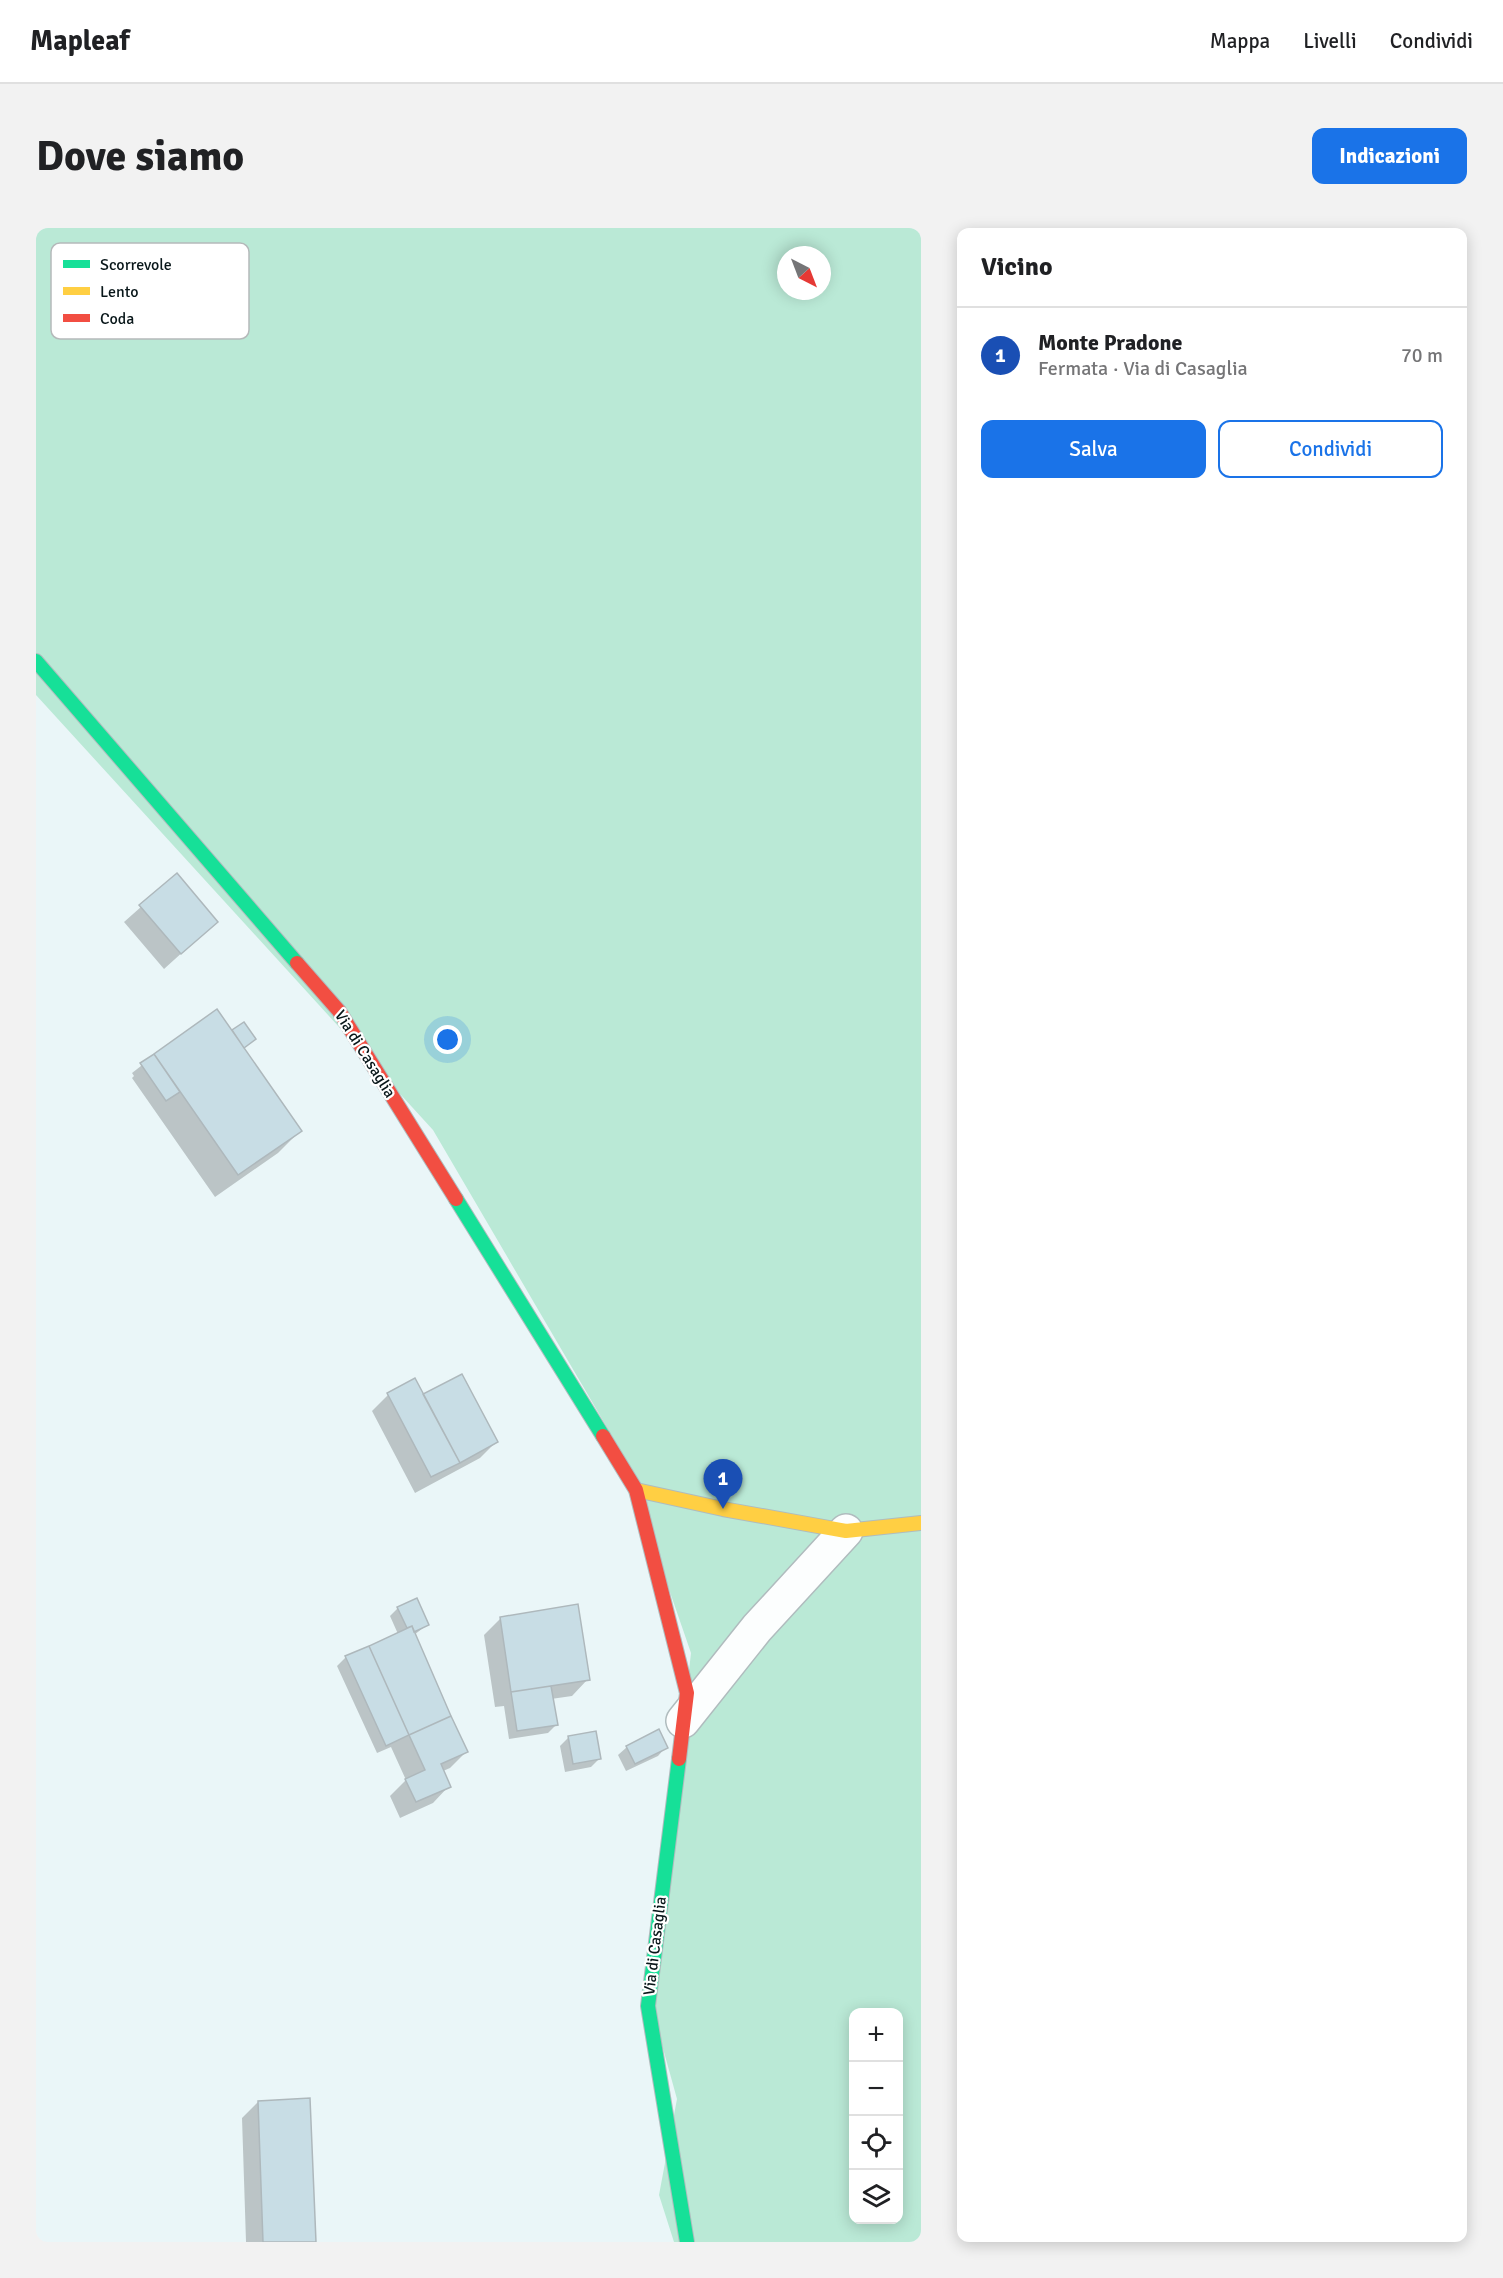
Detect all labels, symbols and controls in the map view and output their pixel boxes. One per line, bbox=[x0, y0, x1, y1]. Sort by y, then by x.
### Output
text: Mapleaf bbox=[30, 24, 130, 58]
text: Mappa bbox=[1210, 28, 1270, 54]
text: Livelli bbox=[1303, 28, 1357, 54]
text: Condividi bbox=[1390, 28, 1473, 54]
button: Indicazioni bbox=[1312, 128, 1467, 184]
text: Dove siamo bbox=[36, 131, 244, 182]
legend bbox=[51, 243, 249, 339]
north arrow bbox=[777, 246, 831, 300]
text: Vicino bbox=[981, 251, 1053, 283]
text: Scorrevole bbox=[100, 255, 172, 275]
text: Lento bbox=[100, 282, 138, 302]
text: Coda bbox=[100, 309, 134, 329]
text: Monte Pradone bbox=[1038, 329, 1182, 356]
text: 1 bbox=[995, 343, 1006, 368]
text: 70 m bbox=[1401, 343, 1443, 368]
text: Fermata · Via di Casaglia bbox=[1038, 356, 1248, 381]
button: Salva bbox=[981, 420, 1206, 478]
button: Condividi bbox=[1218, 420, 1443, 478]
street label: Via di Casaglia bbox=[330, 1006, 400, 1102]
your location bbox=[433, 1025, 462, 1054]
pin: 1 bbox=[704, 1460, 742, 1509]
street label: Via di Casaglia bbox=[639, 1895, 671, 1997]
map controls bbox=[849, 2008, 903, 2224]
button: + bbox=[849, 2008, 903, 2062]
button: − bbox=[849, 2062, 903, 2116]
button: locate bbox=[849, 2116, 903, 2170]
button: layers bbox=[849, 2170, 903, 2224]

